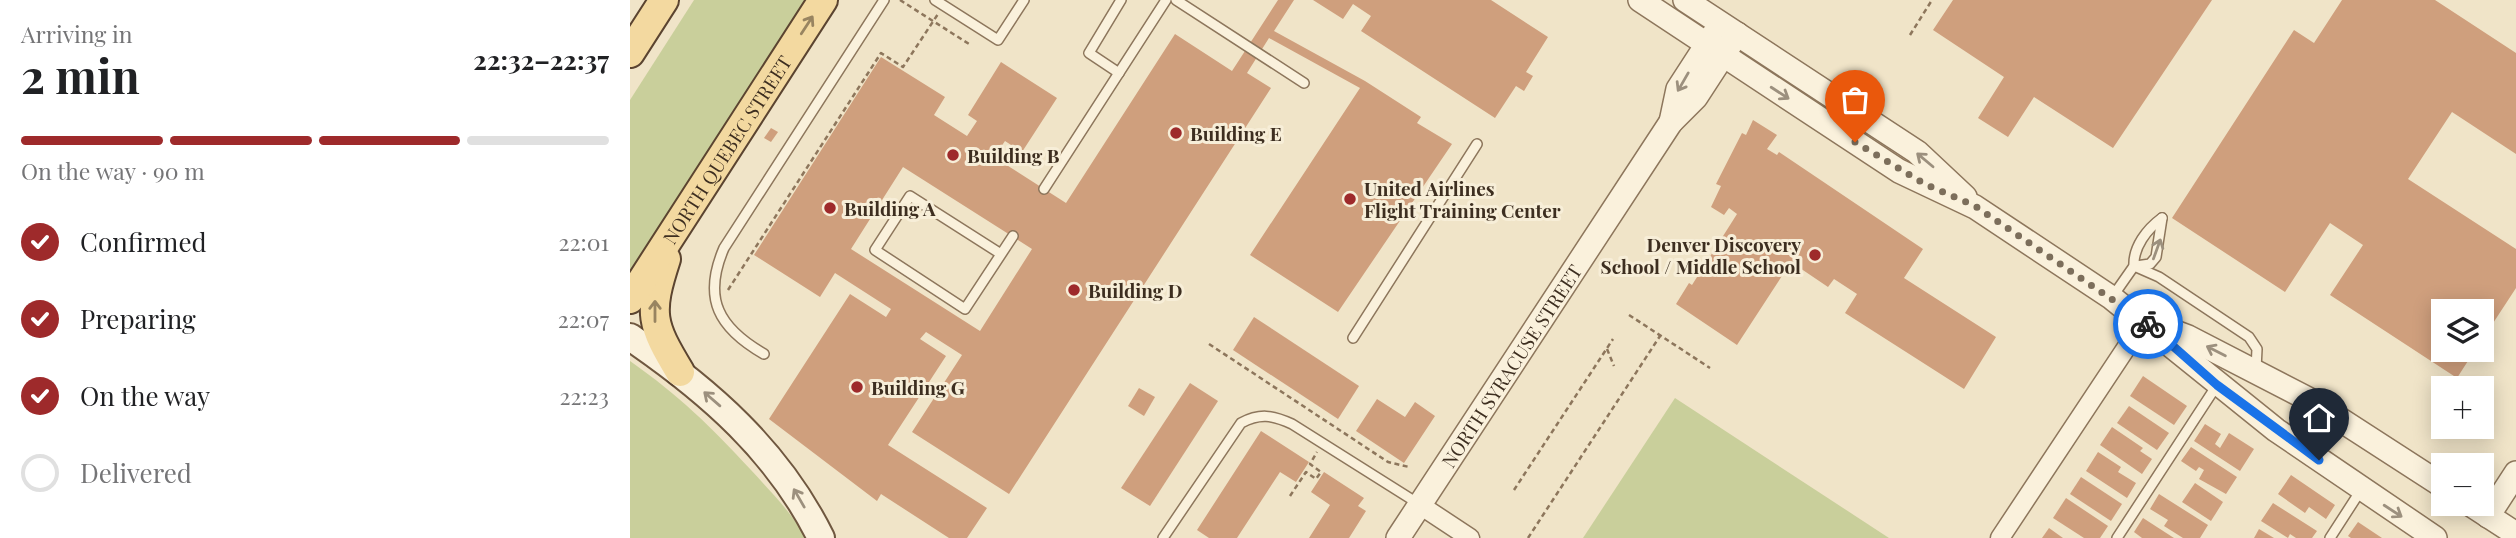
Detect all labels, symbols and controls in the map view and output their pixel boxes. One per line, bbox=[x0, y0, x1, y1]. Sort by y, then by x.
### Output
one-way arrow bbox=[800, 16, 814, 36]
text: Arriving in bbox=[21, 18, 133, 49]
text: 22:32–22:37 bbox=[473, 42, 609, 77]
text: 2 min bbox=[21, 44, 140, 106]
street label: NORTH QUEBEC STREET bbox=[656, 50, 797, 249]
pin bbox=[1825, 70, 1885, 142]
one-way arrow bbox=[1676, 71, 1690, 91]
icon: bag bbox=[1836, 81, 1874, 119]
one-way arrow bbox=[1770, 87, 1790, 101]
place label: Building E bbox=[1190, 120, 1282, 146]
marker: Building E bbox=[1168, 125, 1184, 141]
place label: Building B bbox=[967, 142, 1060, 168]
marker: Building B bbox=[945, 147, 961, 163]
one-way arrow bbox=[1917, 152, 1935, 167]
text: On the way · 90 m bbox=[21, 155, 205, 186]
place label: United Airlines Flight Training Center bbox=[1364, 175, 1561, 223]
marker: United Airlines Flight Training Center bbox=[1342, 191, 1358, 207]
place label: Building A bbox=[844, 195, 936, 221]
marker: Building A bbox=[822, 200, 838, 216]
icon: check bbox=[21, 223, 59, 261]
text: Confirmed bbox=[80, 224, 207, 259]
text: 22:01 bbox=[559, 226, 609, 257]
place label: Denver Discovery School / Middle School bbox=[1601, 231, 1801, 279]
one-way arrow bbox=[2152, 239, 2164, 260]
marker: Denver Discovery School / Middle School bbox=[1807, 247, 1823, 263]
street label: NORTH SYRACUSE STREET bbox=[1435, 259, 1587, 472]
place label: Building D bbox=[1088, 277, 1183, 303]
marker: Building D bbox=[1066, 282, 1082, 298]
courier bbox=[2113, 289, 2183, 359]
map controls bbox=[2431, 299, 2494, 516]
button: layers bbox=[2431, 299, 2494, 362]
icon: check bbox=[21, 300, 59, 338]
one-way arrow bbox=[648, 300, 662, 323]
text: Preparing bbox=[80, 301, 196, 336]
text: 22:07 bbox=[558, 303, 609, 334]
icon: bike bbox=[2129, 305, 2167, 343]
one-way arrow bbox=[2206, 344, 2227, 358]
place label: Building G bbox=[871, 374, 965, 400]
button: + bbox=[2431, 376, 2494, 439]
icon: check bbox=[21, 377, 59, 415]
text: On the way bbox=[80, 378, 210, 413]
marker: Building G bbox=[849, 379, 865, 395]
text: 22:23 bbox=[559, 380, 609, 411]
pin bbox=[2289, 388, 2349, 460]
one-way arrow bbox=[704, 391, 722, 407]
icon: home bbox=[2300, 399, 2338, 437]
button: − bbox=[2431, 453, 2494, 516]
text: Delivered bbox=[80, 455, 192, 490]
one-way arrow bbox=[792, 489, 806, 509]
one-way arrow bbox=[2383, 503, 2402, 518]

